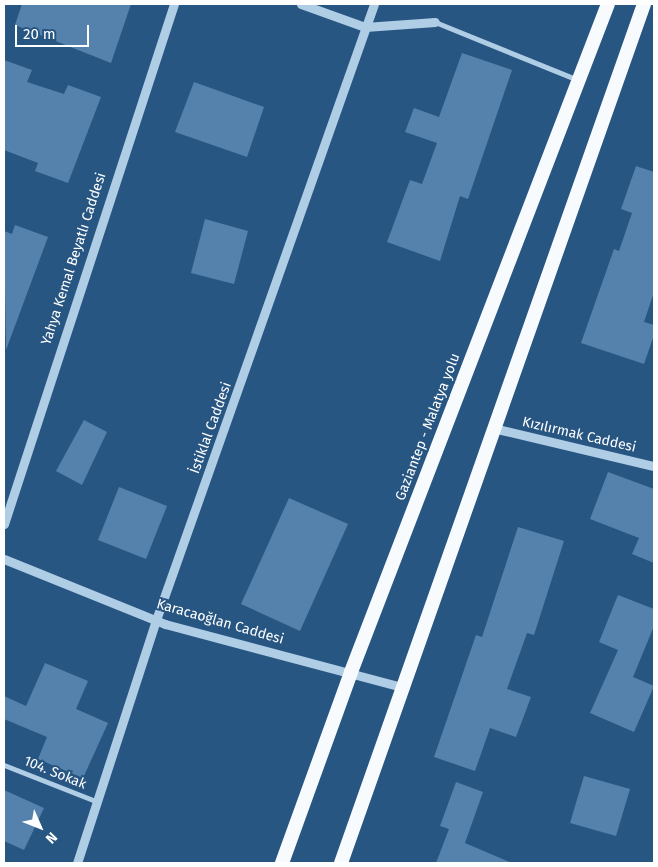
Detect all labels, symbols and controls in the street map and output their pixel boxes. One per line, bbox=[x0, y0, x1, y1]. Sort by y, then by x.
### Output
scale bar bbox=[18, 15, 91, 47]
text: 20 m bbox=[23, 25, 56, 43]
street label: Yahya Kemal Beyatlı Caddesi bbox=[38, 171, 110, 347]
street label: Gaziantep - Malatya yolu bbox=[392, 351, 464, 503]
street label: İstiklal Caddesi bbox=[187, 380, 235, 476]
street label: Kızılırmak Caddesi bbox=[520, 414, 638, 456]
street label: Karacaoğlan Caddesi bbox=[154, 596, 286, 648]
street label: 104. Sokak bbox=[21, 753, 89, 793]
north arrow bbox=[15, 802, 65, 852]
text: N bbox=[42, 829, 60, 847]

